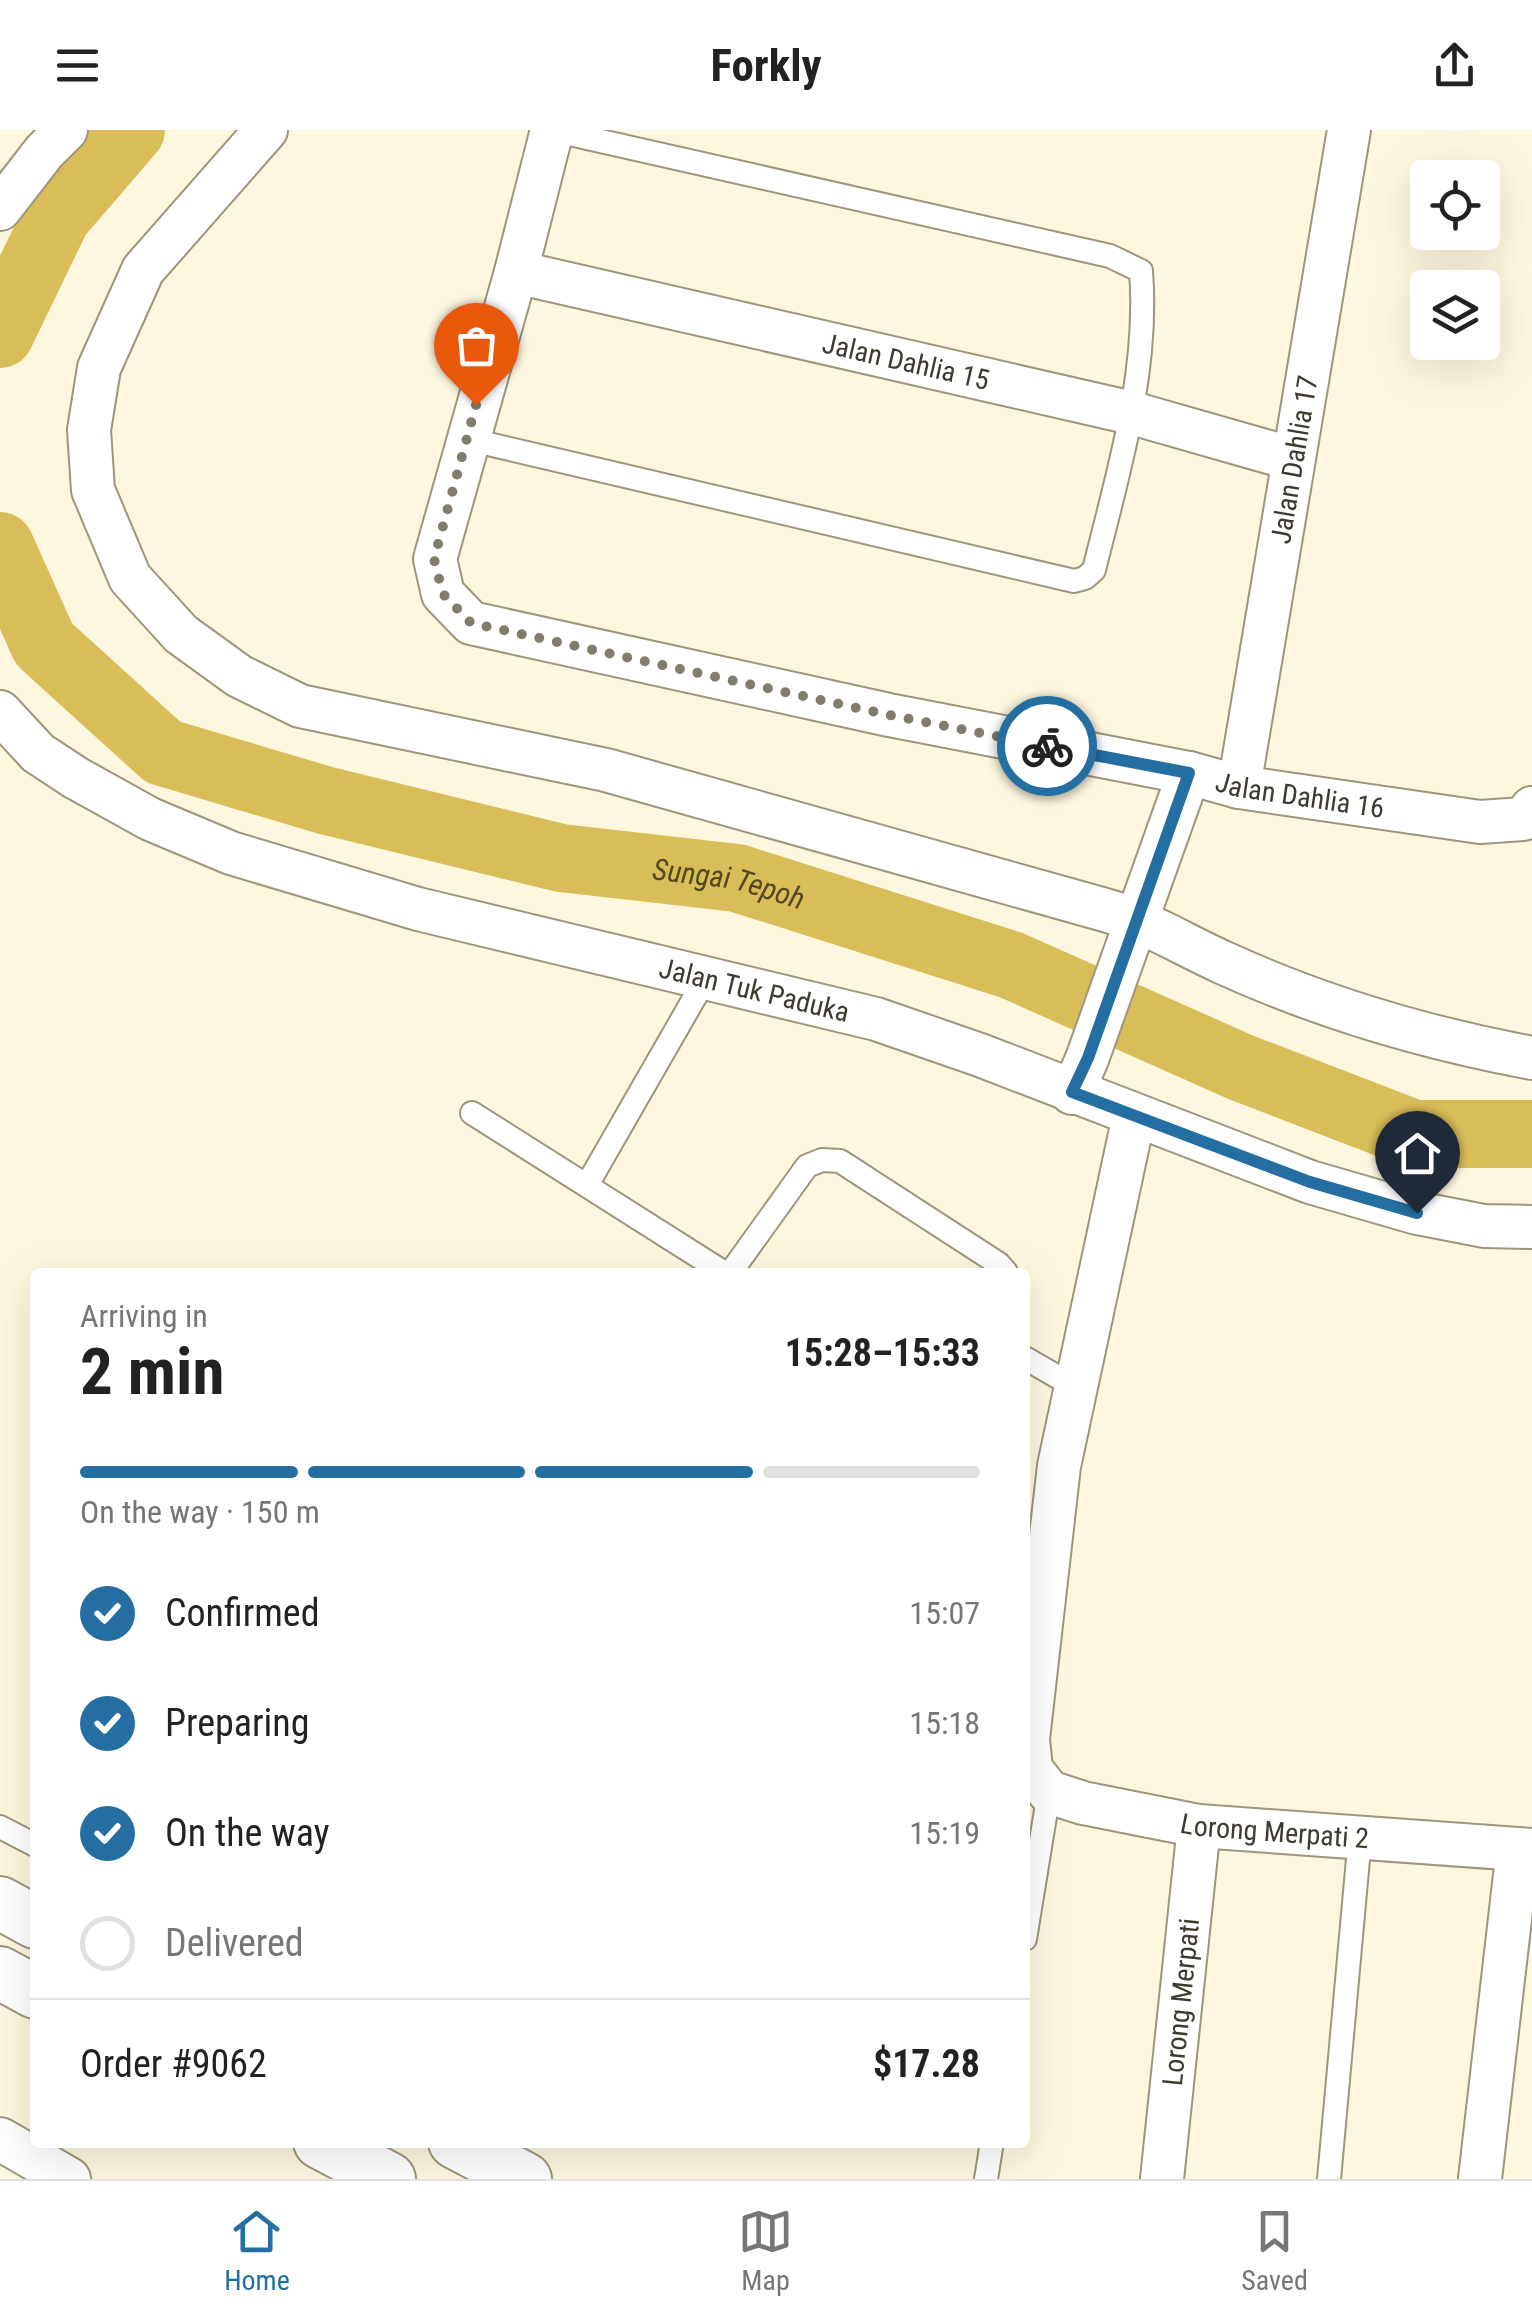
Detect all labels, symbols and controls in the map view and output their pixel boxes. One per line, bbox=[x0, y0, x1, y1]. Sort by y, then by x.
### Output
icon: menu bbox=[50, 38, 105, 93]
icon: share bbox=[1427, 38, 1482, 93]
text: Forkly bbox=[710, 39, 822, 92]
map controls bbox=[1410, 160, 1500, 360]
button: locate bbox=[1410, 160, 1500, 250]
button: layers bbox=[1410, 270, 1500, 360]
pin bbox=[434, 303, 519, 406]
icon: bag bbox=[449, 318, 504, 373]
street label: Jalan Dahlia 15 bbox=[819, 326, 993, 396]
street label: Jalan Dahlia 17 bbox=[1264, 373, 1324, 546]
courier bbox=[997, 696, 1097, 796]
icon: bike bbox=[1020, 719, 1075, 774]
street label: Jalan Dahlia 16 bbox=[1212, 765, 1387, 824]
water label: Sungai Tepoh bbox=[651, 851, 809, 916]
street label: Jalan Tuk Paduka bbox=[656, 951, 853, 1029]
pin bbox=[1375, 1111, 1460, 1214]
icon: home bbox=[1390, 1126, 1445, 1181]
text: Arriving in bbox=[80, 1297, 208, 1335]
text: 15:28–15:33 bbox=[785, 1331, 980, 1375]
text: 2 min bbox=[80, 1334, 224, 1410]
text: On the way · 150 m bbox=[80, 1493, 320, 1531]
icon: check bbox=[80, 1586, 135, 1641]
text: Confirmed bbox=[165, 1591, 320, 1635]
text: 15:07 bbox=[909, 1594, 980, 1632]
icon: check bbox=[80, 1696, 135, 1751]
text: Preparing bbox=[165, 1701, 310, 1745]
text: 15:18 bbox=[909, 1704, 980, 1742]
icon: check bbox=[80, 1806, 135, 1861]
street label: Lorong Merpati 2 bbox=[1178, 1806, 1370, 1855]
text: On the way bbox=[165, 1811, 330, 1855]
text: 15:19 bbox=[909, 1814, 980, 1852]
street label: Lorong Merpati bbox=[1155, 1917, 1206, 2087]
text: Delivered bbox=[165, 1921, 304, 1965]
text: Order #9062 bbox=[80, 2042, 267, 2086]
text: $17.28 bbox=[873, 2042, 980, 2086]
tab: Home bbox=[224, 2204, 290, 2297]
tab: Map bbox=[738, 2204, 793, 2297]
tab: Saved bbox=[1241, 2204, 1308, 2297]

